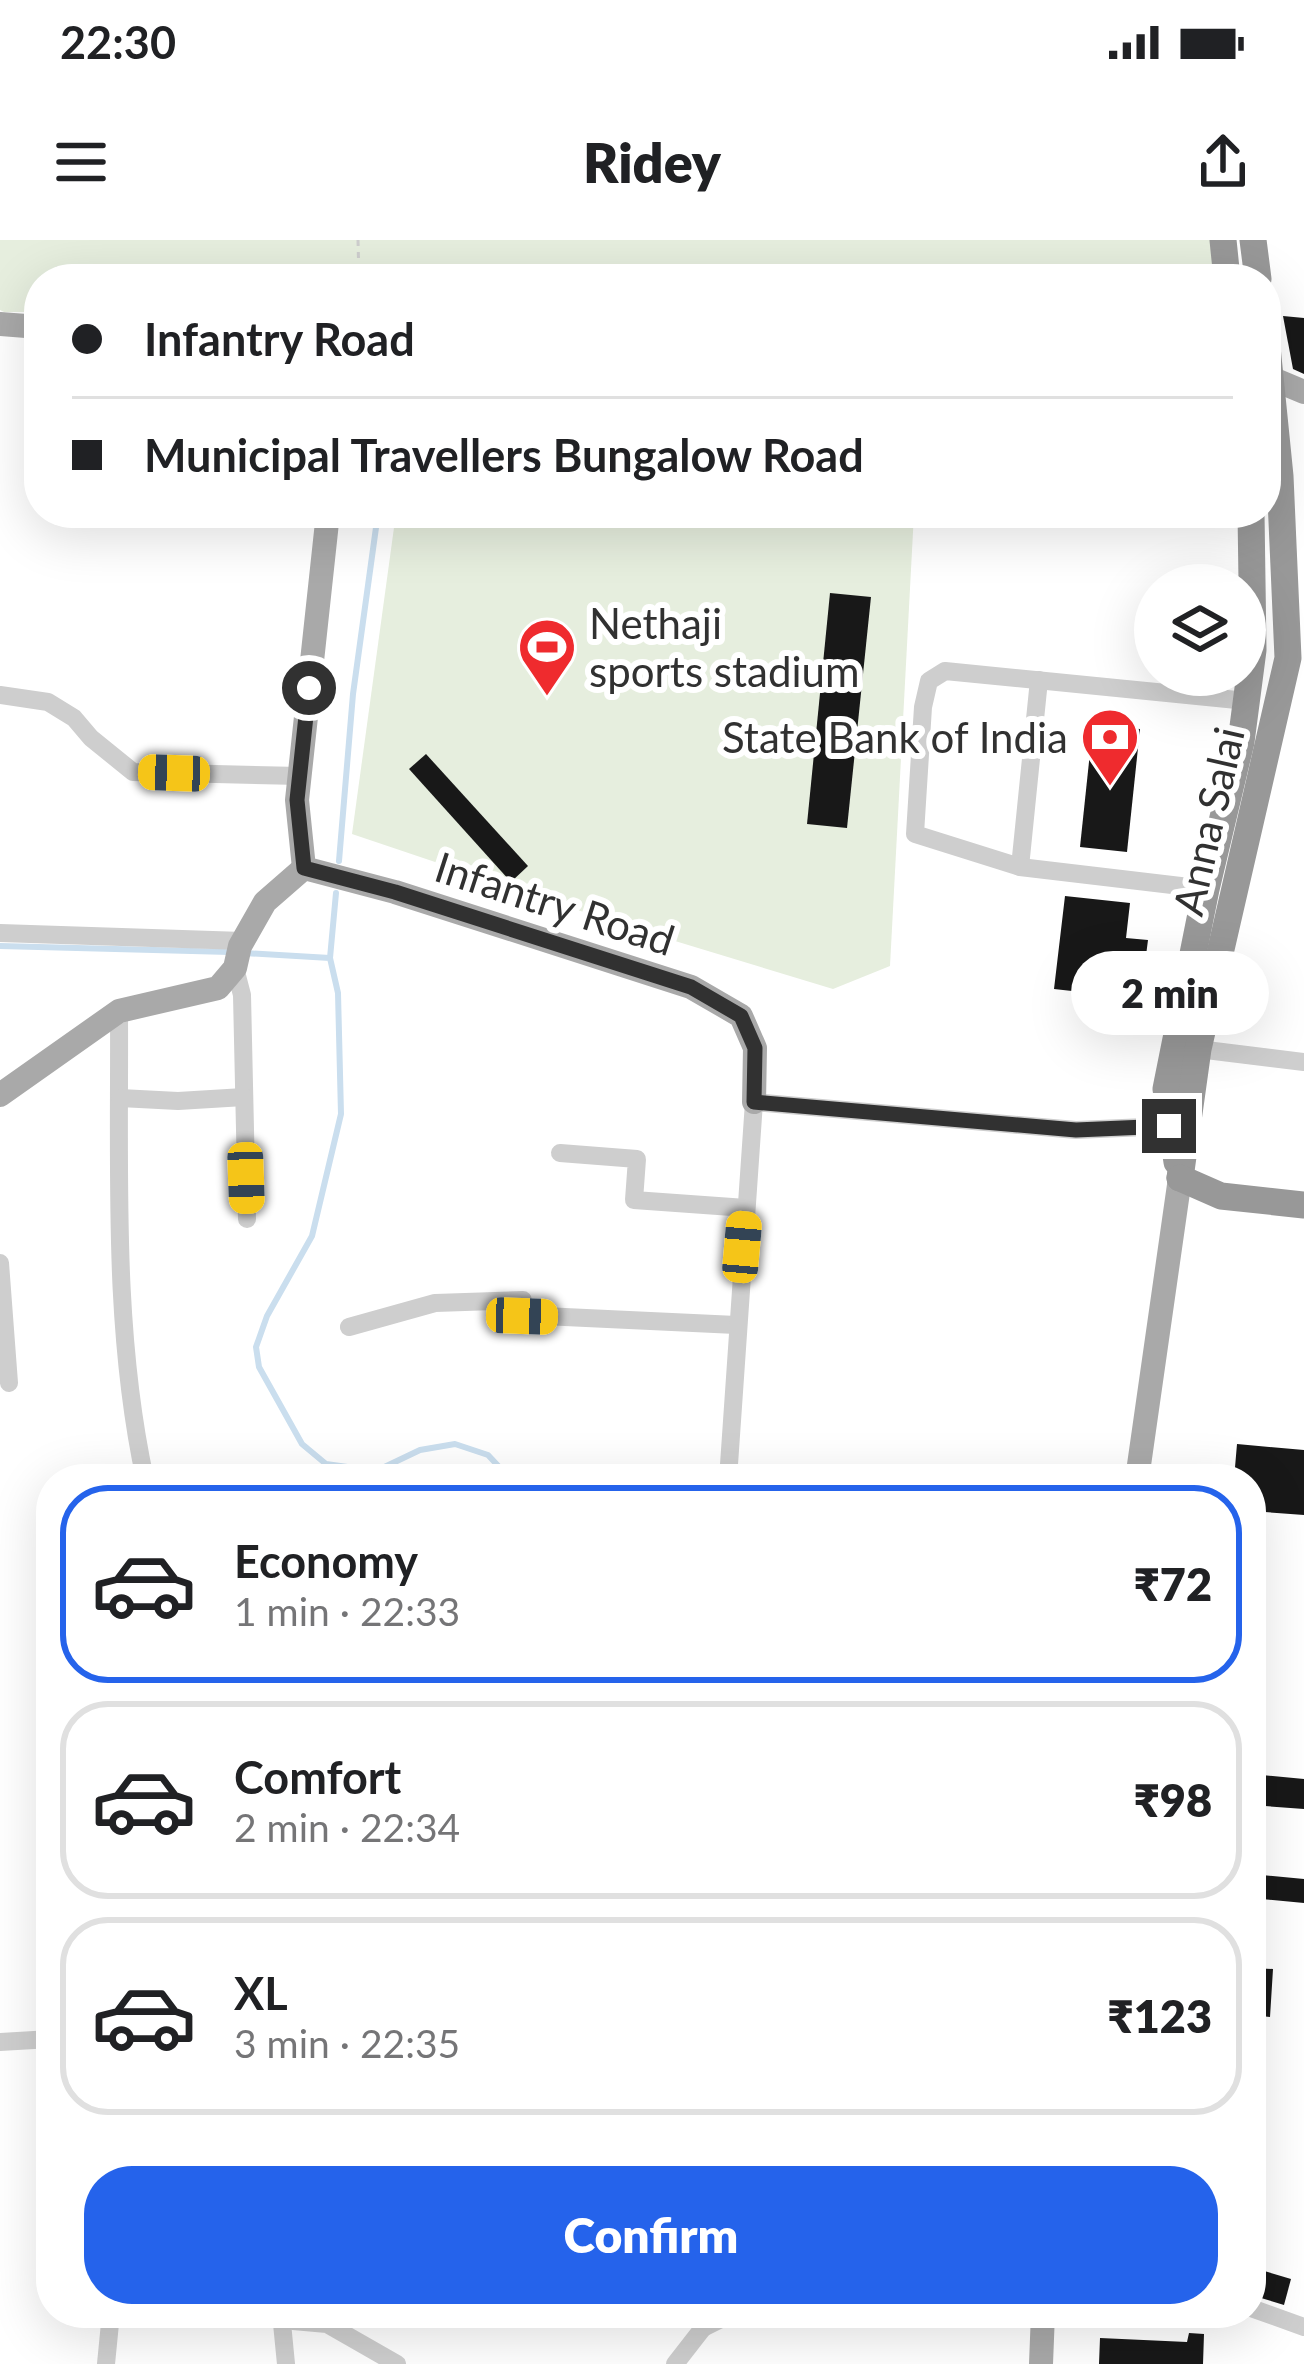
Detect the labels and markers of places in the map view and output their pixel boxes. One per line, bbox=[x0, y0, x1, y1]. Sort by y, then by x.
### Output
place label: Nethaji sports stadium bbox=[589, 598, 860, 696]
sports icon: Nethaji sports stadium bbox=[516, 616, 578, 698]
bank icon: State Bank of India bbox=[1079, 706, 1141, 788]
place label: State Bank of India bbox=[722, 712, 1068, 762]

